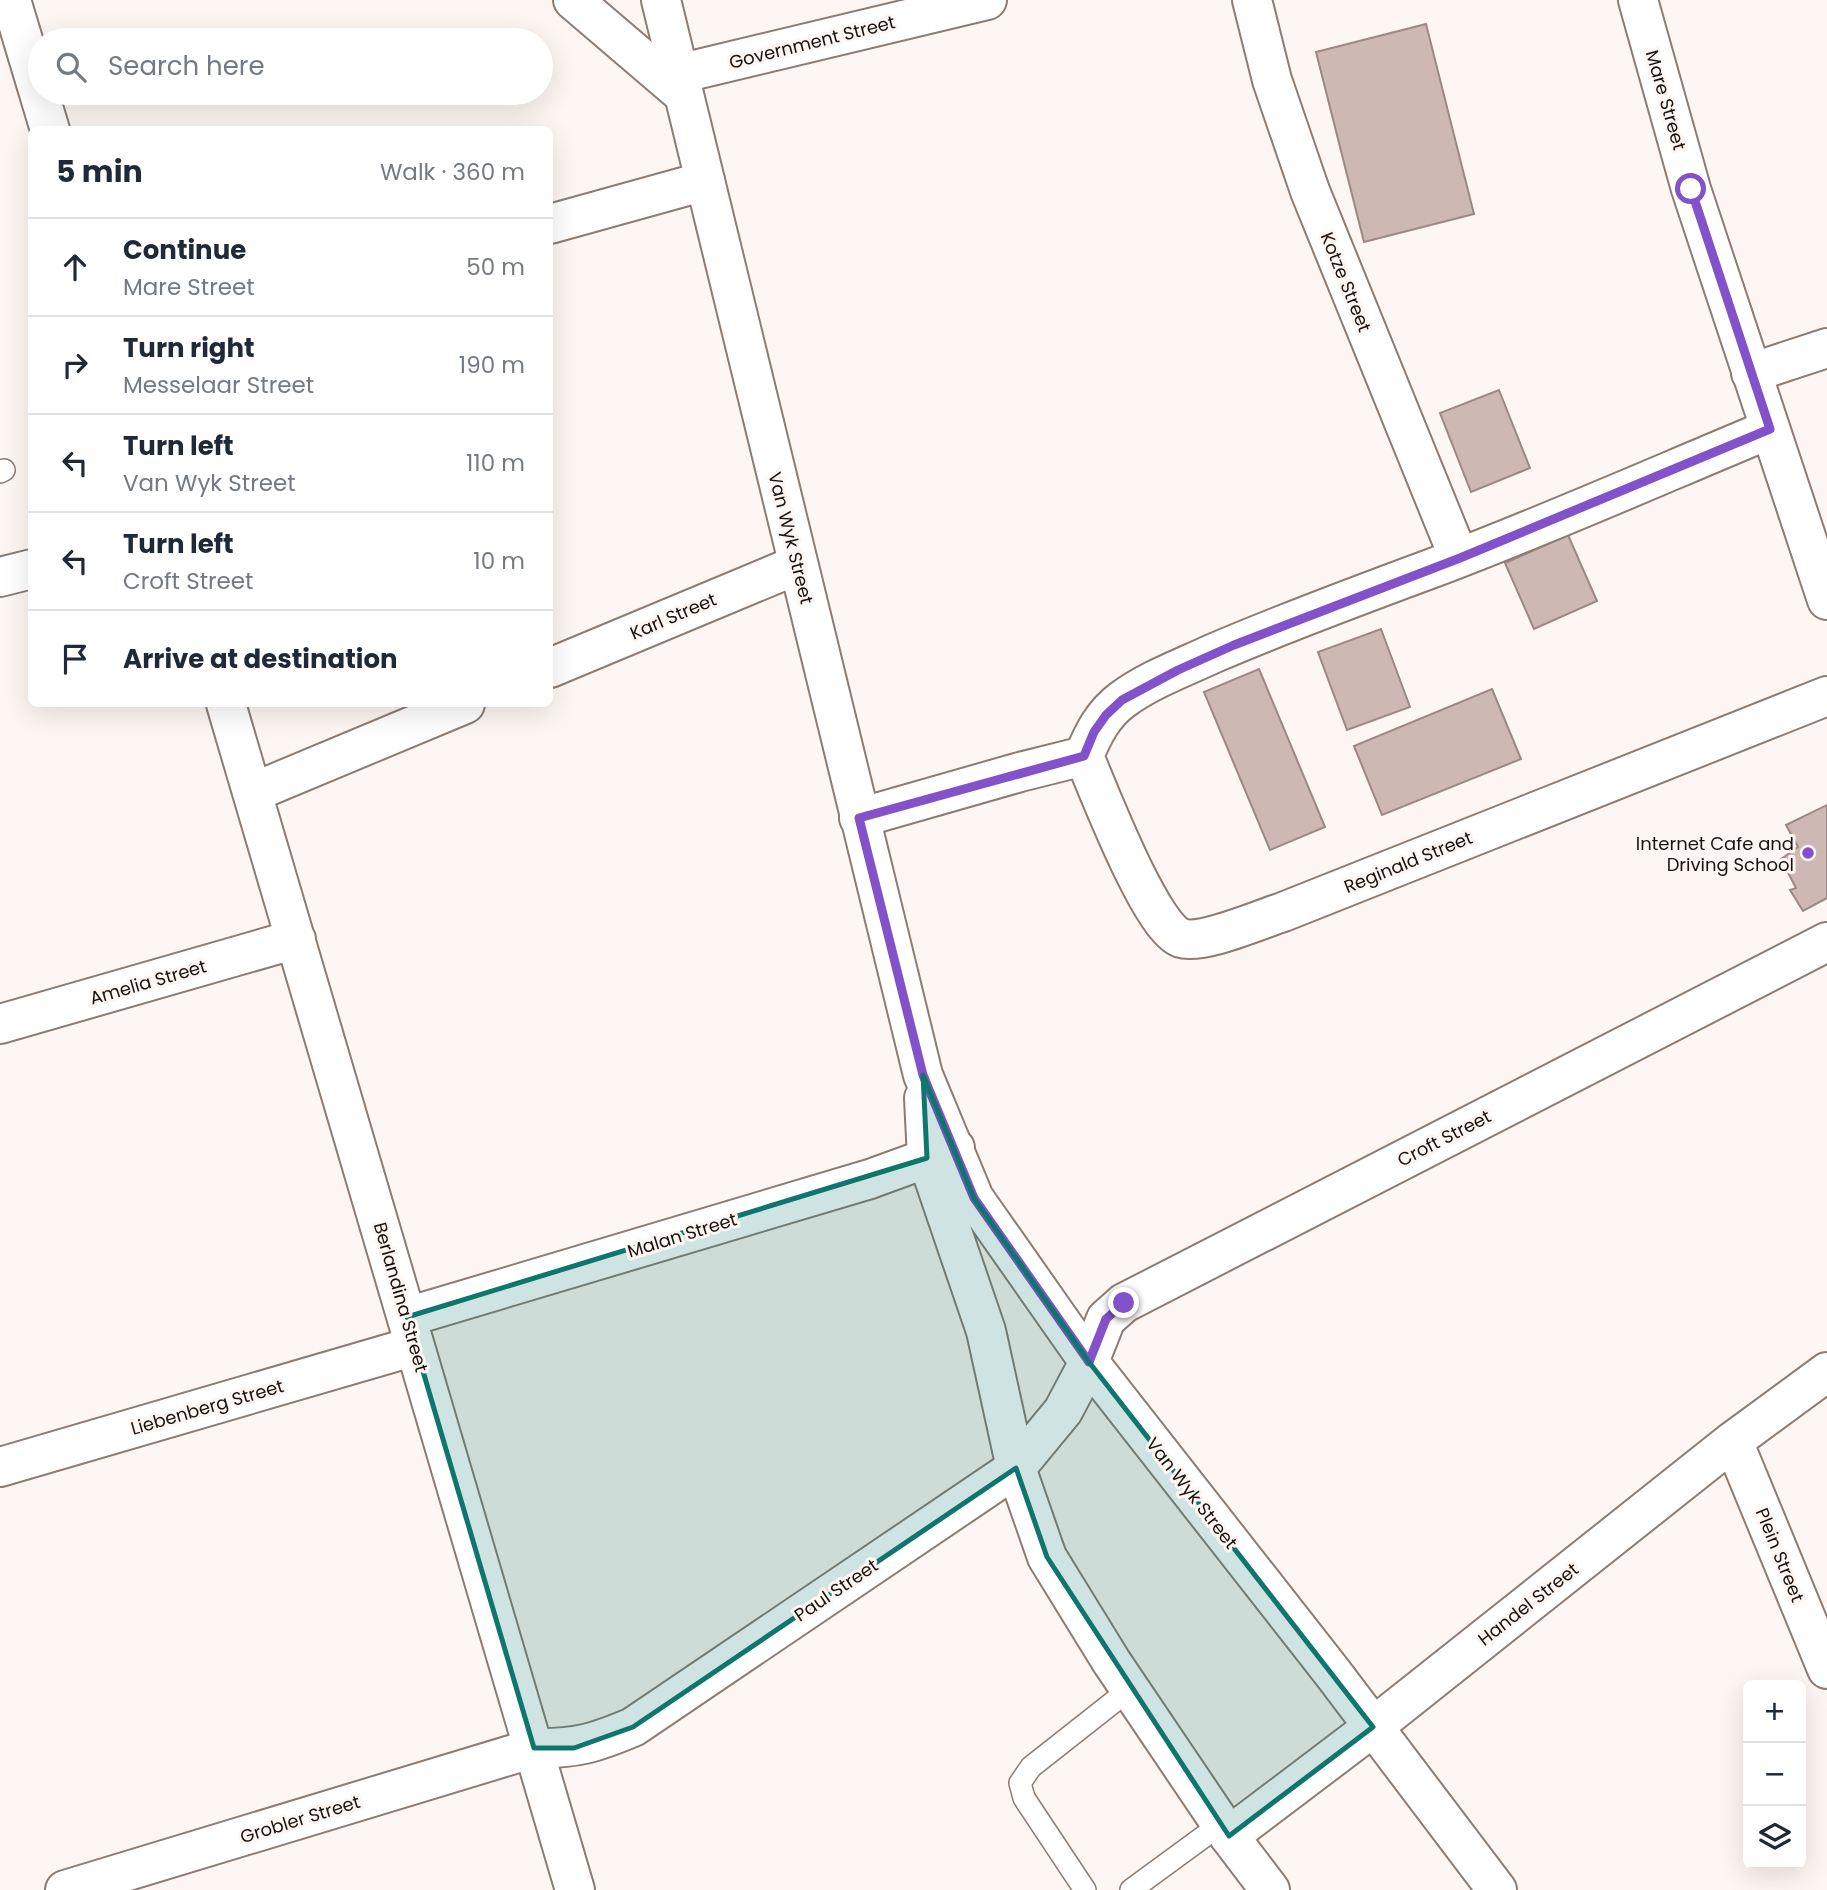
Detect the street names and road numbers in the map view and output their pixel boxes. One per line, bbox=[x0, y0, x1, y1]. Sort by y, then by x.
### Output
street label: Government Street bbox=[726, 9, 898, 75]
street label: Mare Street bbox=[1640, 47, 1692, 153]
street label: Kotze Street bbox=[1315, 228, 1377, 336]
street label: Van Wyk Street bbox=[763, 469, 819, 607]
street label: Karl Street bbox=[626, 587, 720, 645]
street label: Reginald Street bbox=[1340, 825, 1476, 899]
street label: Amelia Street bbox=[87, 953, 209, 1011]
street label: Croft Street bbox=[1393, 1104, 1495, 1172]
street label: Malan Street bbox=[624, 1206, 740, 1264]
street label: Berlandina Street bbox=[368, 1219, 434, 1375]
street label: Liebenberg Street bbox=[128, 1373, 286, 1441]
street label: Van Wyk Street bbox=[1141, 1432, 1243, 1554]
street label: Plein Street bbox=[1750, 1504, 1810, 1606]
street label: Paul Street bbox=[789, 1553, 883, 1627]
street label: Handel Street bbox=[1472, 1557, 1584, 1651]
street label: Grobler Street bbox=[237, 1789, 363, 1849]

